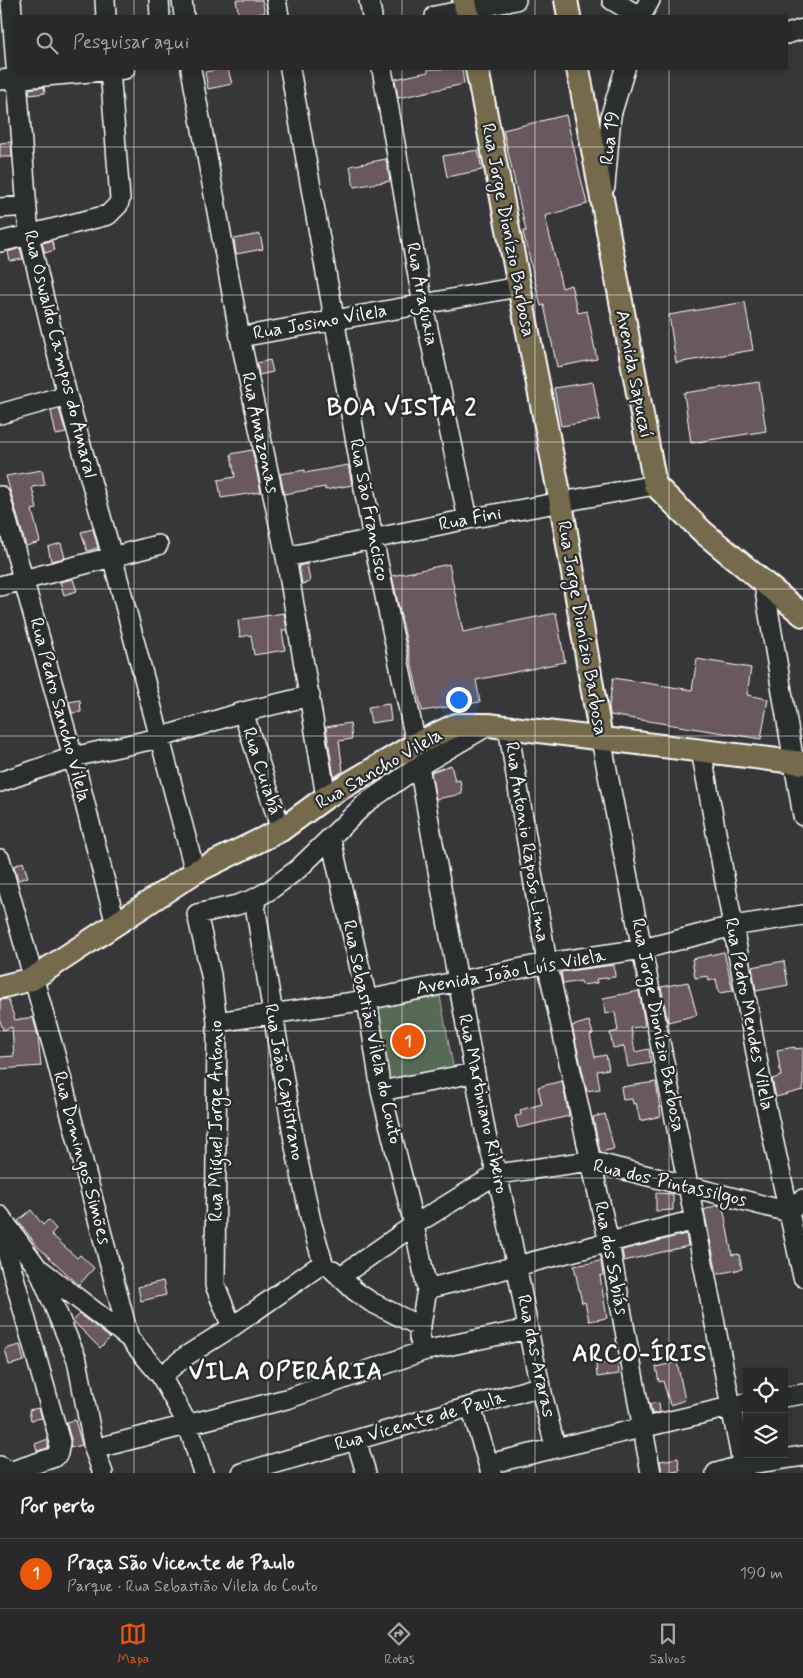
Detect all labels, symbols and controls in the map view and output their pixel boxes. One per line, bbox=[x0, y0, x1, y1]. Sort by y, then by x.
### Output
search box bbox=[15, 15, 788, 70]
icon: search bbox=[33, 29, 61, 57]
text: Pesquisar aqui bbox=[73, 30, 189, 55]
street label: Rua 19 bbox=[594, 110, 626, 166]
street label: Rua Jorge Dionízio Barbosa bbox=[473, 121, 541, 339]
street label: Rua Oswaldo Campos do Amaral bbox=[17, 228, 103, 481]
street label: Rua Araguaia bbox=[397, 240, 444, 348]
street label: Rua Josino Vilela bbox=[251, 298, 389, 346]
street label: Avenida Sapucaí bbox=[609, 308, 659, 440]
street label: Rua Amazonas bbox=[235, 370, 285, 497]
district label: BOA VISTA 2 bbox=[327, 393, 477, 424]
street label: Rua São Francisco bbox=[343, 437, 395, 583]
street label: Rua Fini bbox=[437, 501, 503, 537]
street label: Rua Jorge Dionízio Barbosa bbox=[549, 519, 613, 737]
street label: Rua Pedro Sancho Vilela bbox=[23, 615, 97, 805]
your location bbox=[446, 687, 472, 713]
street label: Rua Sancho Vilela bbox=[311, 723, 447, 815]
street label: Rua Cuiabá bbox=[236, 724, 288, 818]
street label: Rua Antonio Raposo Lima bbox=[499, 740, 555, 944]
street label: Rua Jorge Dionízio Barbosa bbox=[623, 916, 691, 1134]
street label: Rua Pedro Mendes Vilela bbox=[718, 916, 780, 1112]
street label: Rua Sebastião Vilela do Couto bbox=[336, 918, 408, 1146]
street label: Avenida João Luís Vilela bbox=[414, 943, 608, 1001]
street label: Rua João Capistrano bbox=[258, 1002, 310, 1162]
street label: Rua Martiniano Ribeiro bbox=[452, 1012, 514, 1196]
street label: Rua Miguel Jorge Antonio bbox=[204, 1020, 232, 1222]
pin: 1 bbox=[392, 1022, 424, 1060]
street label: Rua Domingos Simões bbox=[46, 1069, 117, 1248]
street label: Rua dos Pintassilgos bbox=[590, 1153, 750, 1215]
street label: Rua dos Sabiás bbox=[588, 1199, 634, 1318]
street label: Rua das Araras bbox=[511, 1292, 561, 1420]
district label: ARCO-ÍRIS bbox=[572, 1337, 708, 1370]
district label: VILA OPERÁRIA bbox=[189, 1356, 383, 1388]
map controls bbox=[743, 1368, 788, 1458]
button: locate bbox=[743, 1368, 788, 1413]
street label: Rua Vicente de Paula bbox=[332, 1384, 509, 1457]
button: layers bbox=[743, 1413, 788, 1458]
text: Por perto bbox=[20, 1492, 95, 1520]
text: Praça São Vicente de Paulo bbox=[67, 1551, 295, 1576]
text: 1 bbox=[32, 1563, 40, 1584]
text: 190 m bbox=[740, 1563, 783, 1584]
text: Parque · Rua Sebastião Vilela do Couto bbox=[67, 1576, 318, 1597]
tab: Mapa bbox=[117, 1620, 149, 1668]
tab: Rotas bbox=[384, 1620, 415, 1668]
tab: Salvos bbox=[649, 1620, 686, 1668]

